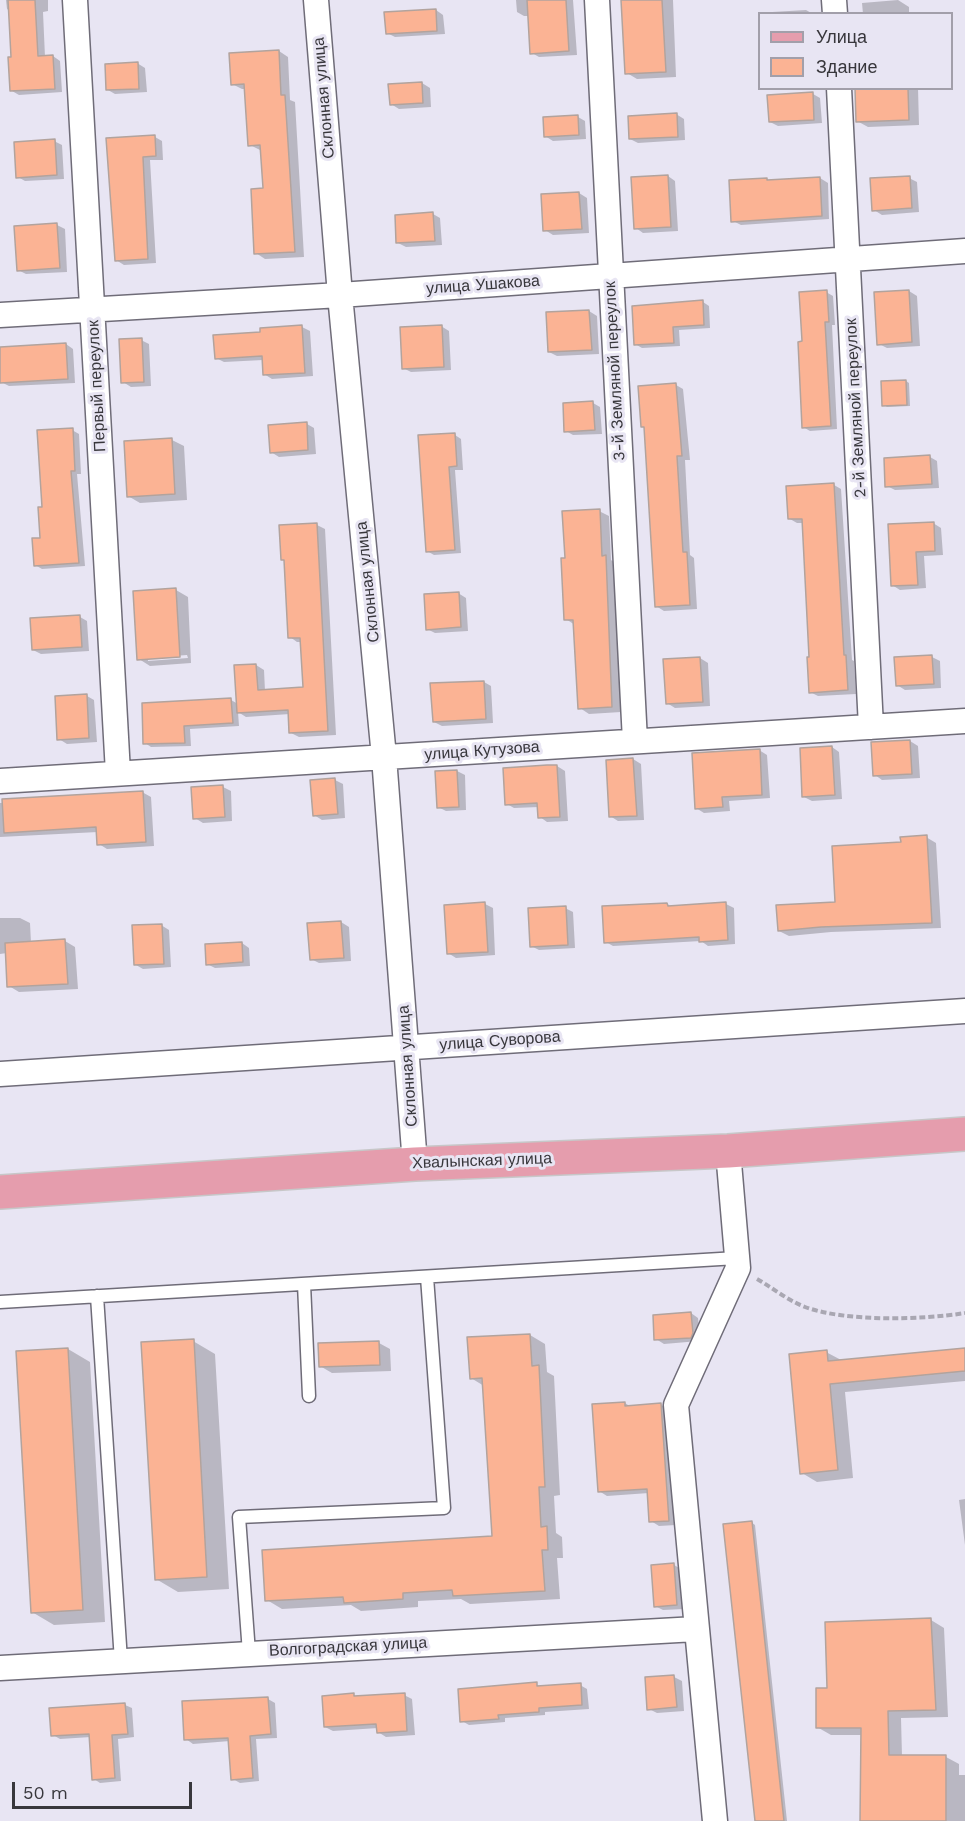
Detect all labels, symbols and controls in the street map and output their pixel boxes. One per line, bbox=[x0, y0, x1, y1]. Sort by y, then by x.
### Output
legend bbox=[758, 12, 953, 90]
text: Улица bbox=[816, 26, 867, 47]
street label: Склонная улица bbox=[309, 36, 339, 160]
text: Здание bbox=[816, 56, 877, 77]
street label: улица Ушакова bbox=[426, 271, 540, 299]
street label: 3-й Земляной переулок bbox=[601, 281, 629, 461]
street label: 2-й Земляной переулок bbox=[842, 318, 870, 498]
street label: Первый переулок bbox=[84, 320, 110, 452]
street label: Склонная улица bbox=[352, 520, 384, 644]
street label: улица Кутузова bbox=[424, 737, 540, 765]
street label: Склонная улица bbox=[394, 1005, 422, 1127]
street label: улица Суворова bbox=[439, 1027, 561, 1055]
street label: Хвалынская улица bbox=[412, 1149, 552, 1173]
street label: Волгоградская улица bbox=[268, 1633, 428, 1661]
scale bar bbox=[15, 1770, 195, 1808]
text: 50 m bbox=[23, 1782, 68, 1803]

